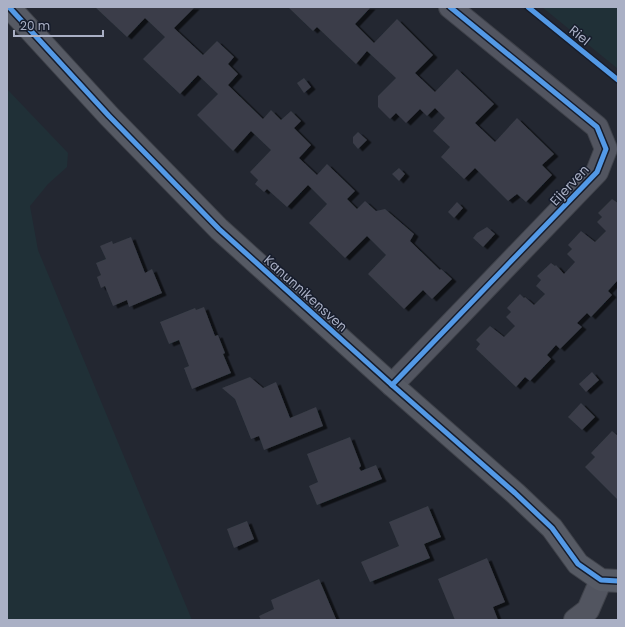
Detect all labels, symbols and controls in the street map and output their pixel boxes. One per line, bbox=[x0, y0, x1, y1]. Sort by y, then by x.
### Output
scale bar bbox=[14, 12, 103, 38]
text: 20 m bbox=[20, 17, 50, 34]
street label: Riel bbox=[565, 21, 594, 50]
street label: Eijerven bbox=[545, 161, 593, 210]
street label: Kanunnikensven bbox=[260, 251, 352, 336]

